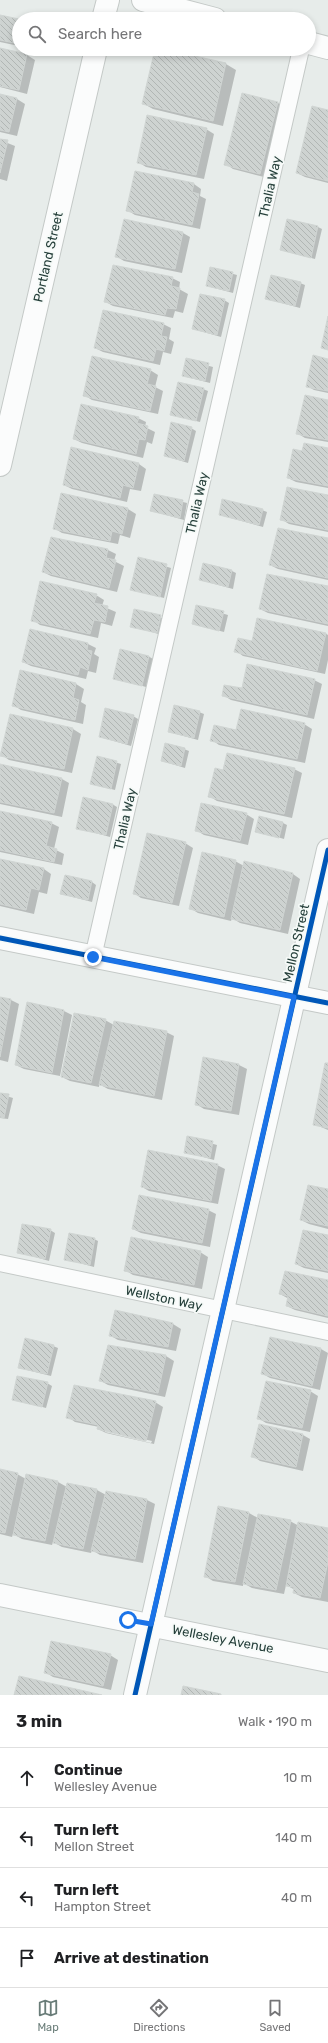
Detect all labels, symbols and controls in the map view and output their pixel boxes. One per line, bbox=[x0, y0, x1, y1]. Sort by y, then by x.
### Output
search box bbox=[12, 12, 316, 56]
icon: search bbox=[26, 23, 48, 45]
text: Search here bbox=[58, 25, 142, 43]
street label: Thalia Way bbox=[256, 155, 284, 219]
street label: Portland Street bbox=[30, 210, 66, 304]
street label: Thalia Way bbox=[183, 471, 211, 535]
street label: Thalia Way bbox=[111, 787, 139, 851]
street label: Mellon Street bbox=[280, 902, 312, 984]
route end bbox=[84, 948, 102, 966]
street label: Wellston Way bbox=[124, 1283, 204, 1313]
route start bbox=[119, 1611, 137, 1629]
street label: Wellesley Avenue bbox=[171, 1622, 275, 1656]
text: 3 min bbox=[16, 1711, 62, 1731]
text: Walk · 190 m bbox=[238, 1714, 312, 1729]
text: Continue bbox=[54, 1761, 123, 1779]
icon: ahead bbox=[16, 1767, 38, 1789]
text: 10 m bbox=[283, 1770, 312, 1785]
text: Wellesley Avenue bbox=[54, 1779, 157, 1794]
text: Turn left bbox=[54, 1821, 119, 1839]
icon: left bbox=[16, 1827, 38, 1849]
text: 140 m bbox=[275, 1830, 312, 1845]
text: Mellon Street bbox=[54, 1839, 134, 1854]
text: Turn left bbox=[54, 1881, 119, 1899]
icon: left bbox=[16, 1887, 38, 1909]
text: 40 m bbox=[281, 1890, 312, 1905]
text: Hampton Street bbox=[54, 1899, 151, 1914]
icon: arrive bbox=[16, 1947, 38, 1969]
text: Arrive at destination bbox=[54, 1949, 209, 1967]
tab: Map bbox=[37, 1997, 59, 2034]
tab: Directions bbox=[133, 1997, 185, 2034]
tab: Saved bbox=[260, 1997, 291, 2034]

